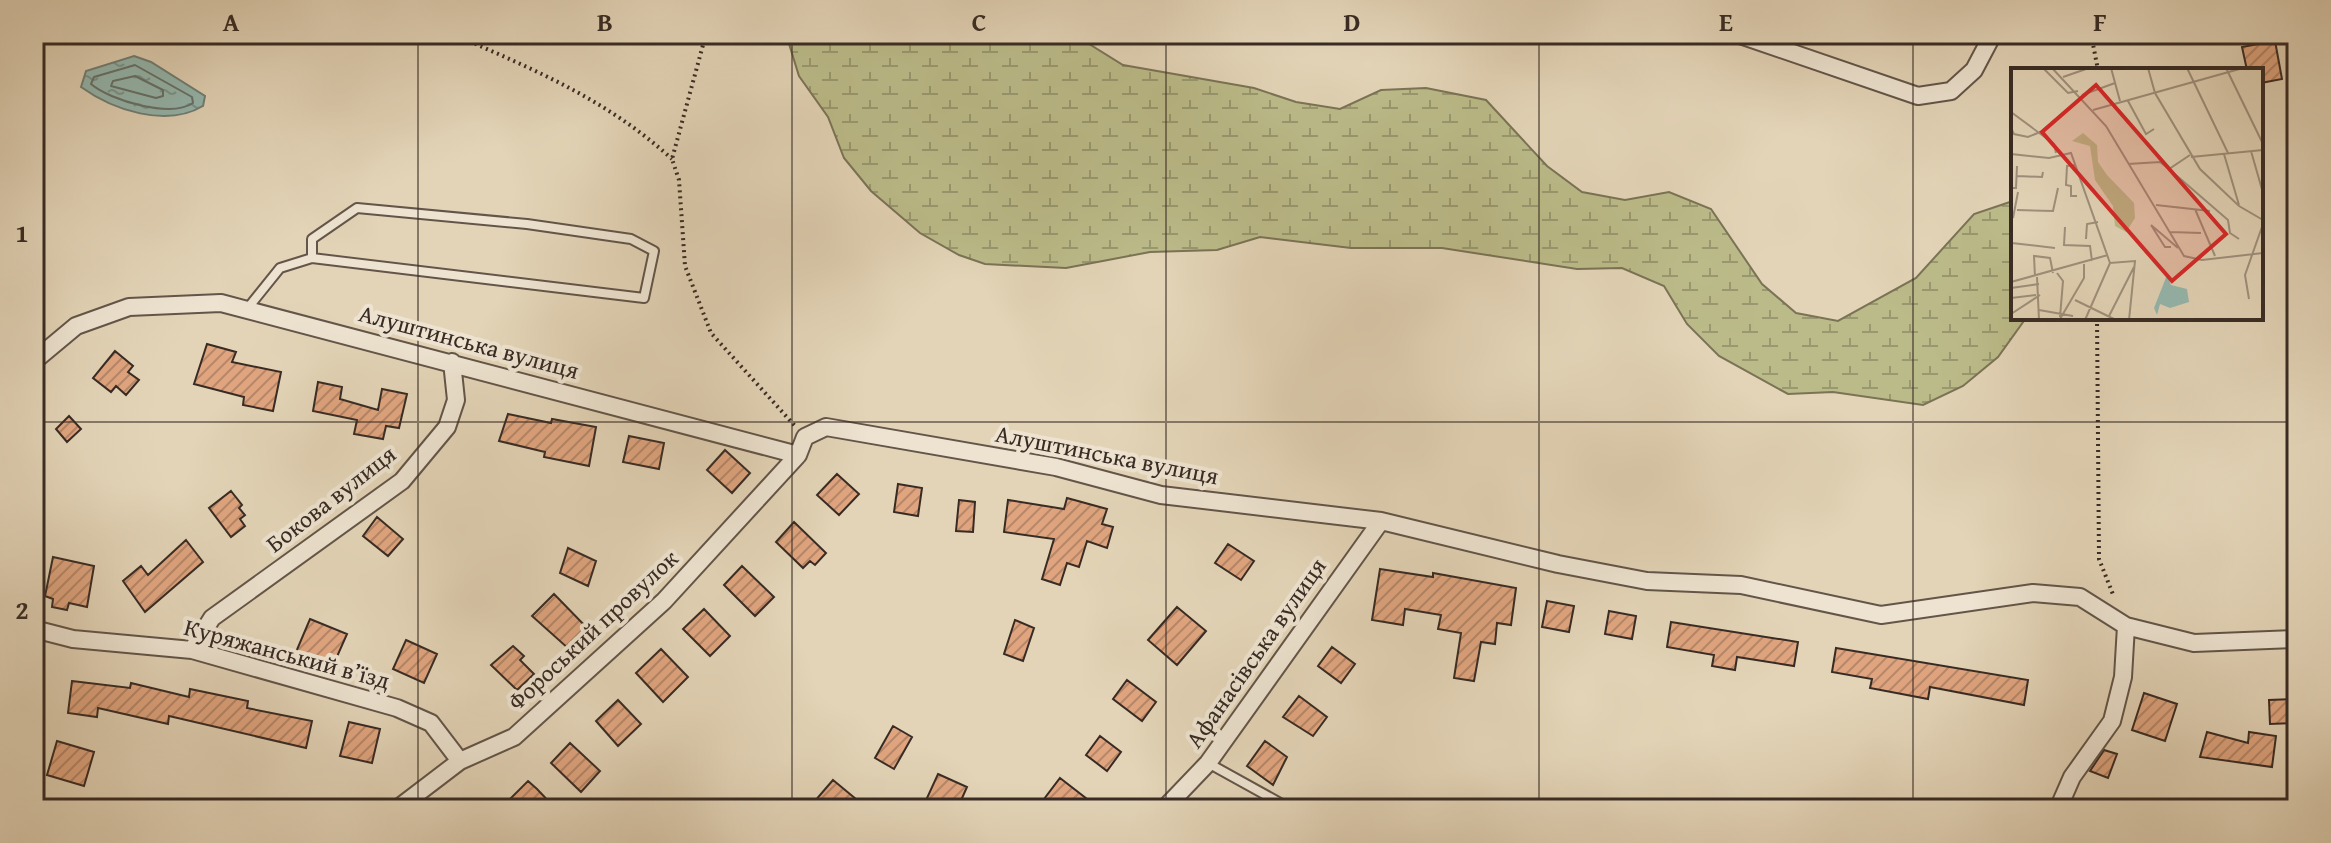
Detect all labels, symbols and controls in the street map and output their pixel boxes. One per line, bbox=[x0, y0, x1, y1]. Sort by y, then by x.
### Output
text: A bbox=[223, 2, 240, 41]
text: B bbox=[597, 2, 613, 41]
text: C bbox=[972, 2, 986, 41]
text: D bbox=[1344, 2, 1360, 41]
text: E bbox=[1719, 2, 1733, 41]
text: F bbox=[2093, 2, 2107, 41]
inset map bbox=[2011, 68, 2263, 320]
text: 1 bbox=[15, 213, 29, 252]
street label: Алуштинська вулиця bbox=[355, 295, 583, 388]
street label: Алуштинська вулиця bbox=[993, 416, 1222, 493]
street label: Бокова вулиця bbox=[258, 437, 403, 561]
street label: Фороський провулок bbox=[500, 541, 686, 718]
street label: Афанасівська вулиця bbox=[1177, 551, 1334, 755]
text: 2 bbox=[15, 590, 29, 629]
street label: Куряжанський в’їзд bbox=[180, 609, 394, 698]

